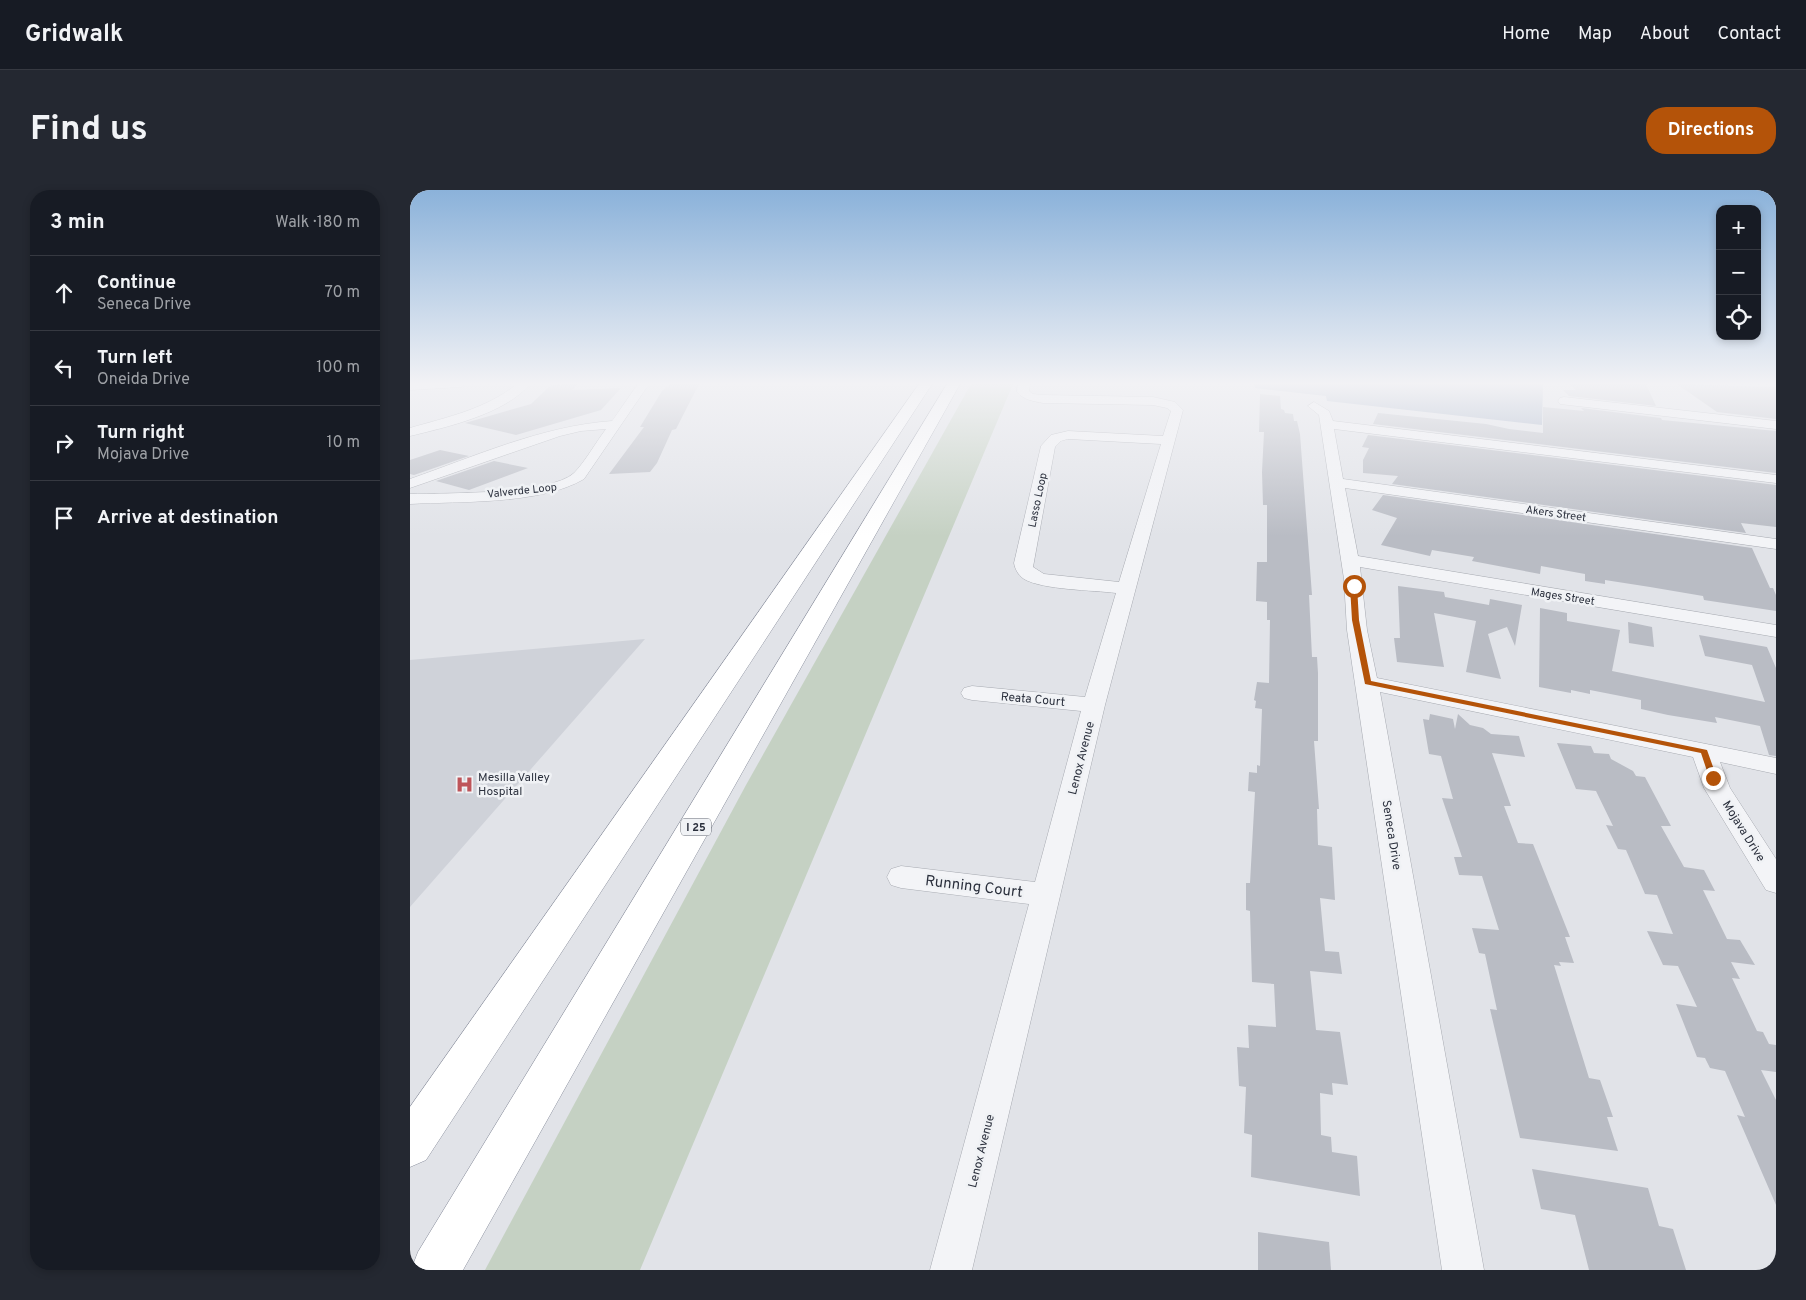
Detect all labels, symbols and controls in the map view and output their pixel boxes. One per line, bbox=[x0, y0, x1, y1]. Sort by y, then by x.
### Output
text: Gridwalk bbox=[25, 20, 123, 50]
text: Home bbox=[1502, 23, 1550, 46]
text: Map bbox=[1578, 23, 1612, 46]
text: About bbox=[1640, 23, 1689, 46]
text: Contact bbox=[1717, 23, 1781, 46]
button: Directions bbox=[1646, 107, 1776, 154]
text: Find us bbox=[30, 108, 148, 152]
map controls bbox=[1716, 205, 1761, 340]
button: + bbox=[1716, 205, 1761, 250]
text: 3 min bbox=[50, 209, 105, 236]
text: Walk · 180 m bbox=[275, 213, 360, 233]
button: − bbox=[1716, 250, 1761, 295]
text: Continue bbox=[97, 271, 176, 295]
icon: ahead bbox=[50, 279, 78, 307]
text: 70 m bbox=[325, 283, 360, 303]
text: Seneca Drive bbox=[97, 295, 191, 315]
button: locate bbox=[1716, 295, 1761, 340]
text: Turn left bbox=[97, 346, 173, 370]
icon: left bbox=[50, 354, 78, 382]
text: 100 m bbox=[316, 358, 360, 378]
text: Oneida Drive bbox=[97, 370, 190, 390]
text: Turn right bbox=[97, 421, 185, 445]
icon: right bbox=[50, 429, 78, 457]
text: 10 m bbox=[326, 433, 360, 453]
text: Mojava Drive bbox=[97, 445, 189, 465]
street label: Lasso Loop bbox=[1025, 472, 1051, 529]
street label: Valverde Loop bbox=[486, 480, 558, 502]
street label: Akers Street bbox=[1525, 503, 1587, 525]
icon: arrive bbox=[50, 504, 78, 532]
text: Arrive at destination bbox=[97, 506, 278, 530]
route start bbox=[1343, 575, 1366, 598]
street label: Mages Street bbox=[1530, 585, 1596, 609]
street label: Reata Court bbox=[1000, 689, 1066, 711]
street label: Lenox Avenue bbox=[1065, 720, 1099, 797]
route end bbox=[1702, 767, 1725, 790]
place label: Mesilla Valley Hospital bbox=[478, 770, 550, 800]
hospital icon: Mesilla Valley Hospital bbox=[454, 774, 474, 794]
street label: Mojava Drive bbox=[1718, 798, 1768, 865]
street label: Seneca Drive bbox=[1378, 799, 1404, 871]
road number: I 25 bbox=[681, 818, 711, 836]
street label: Running Court bbox=[924, 872, 1024, 903]
street label: Lenox Avenue bbox=[965, 1113, 999, 1190]

